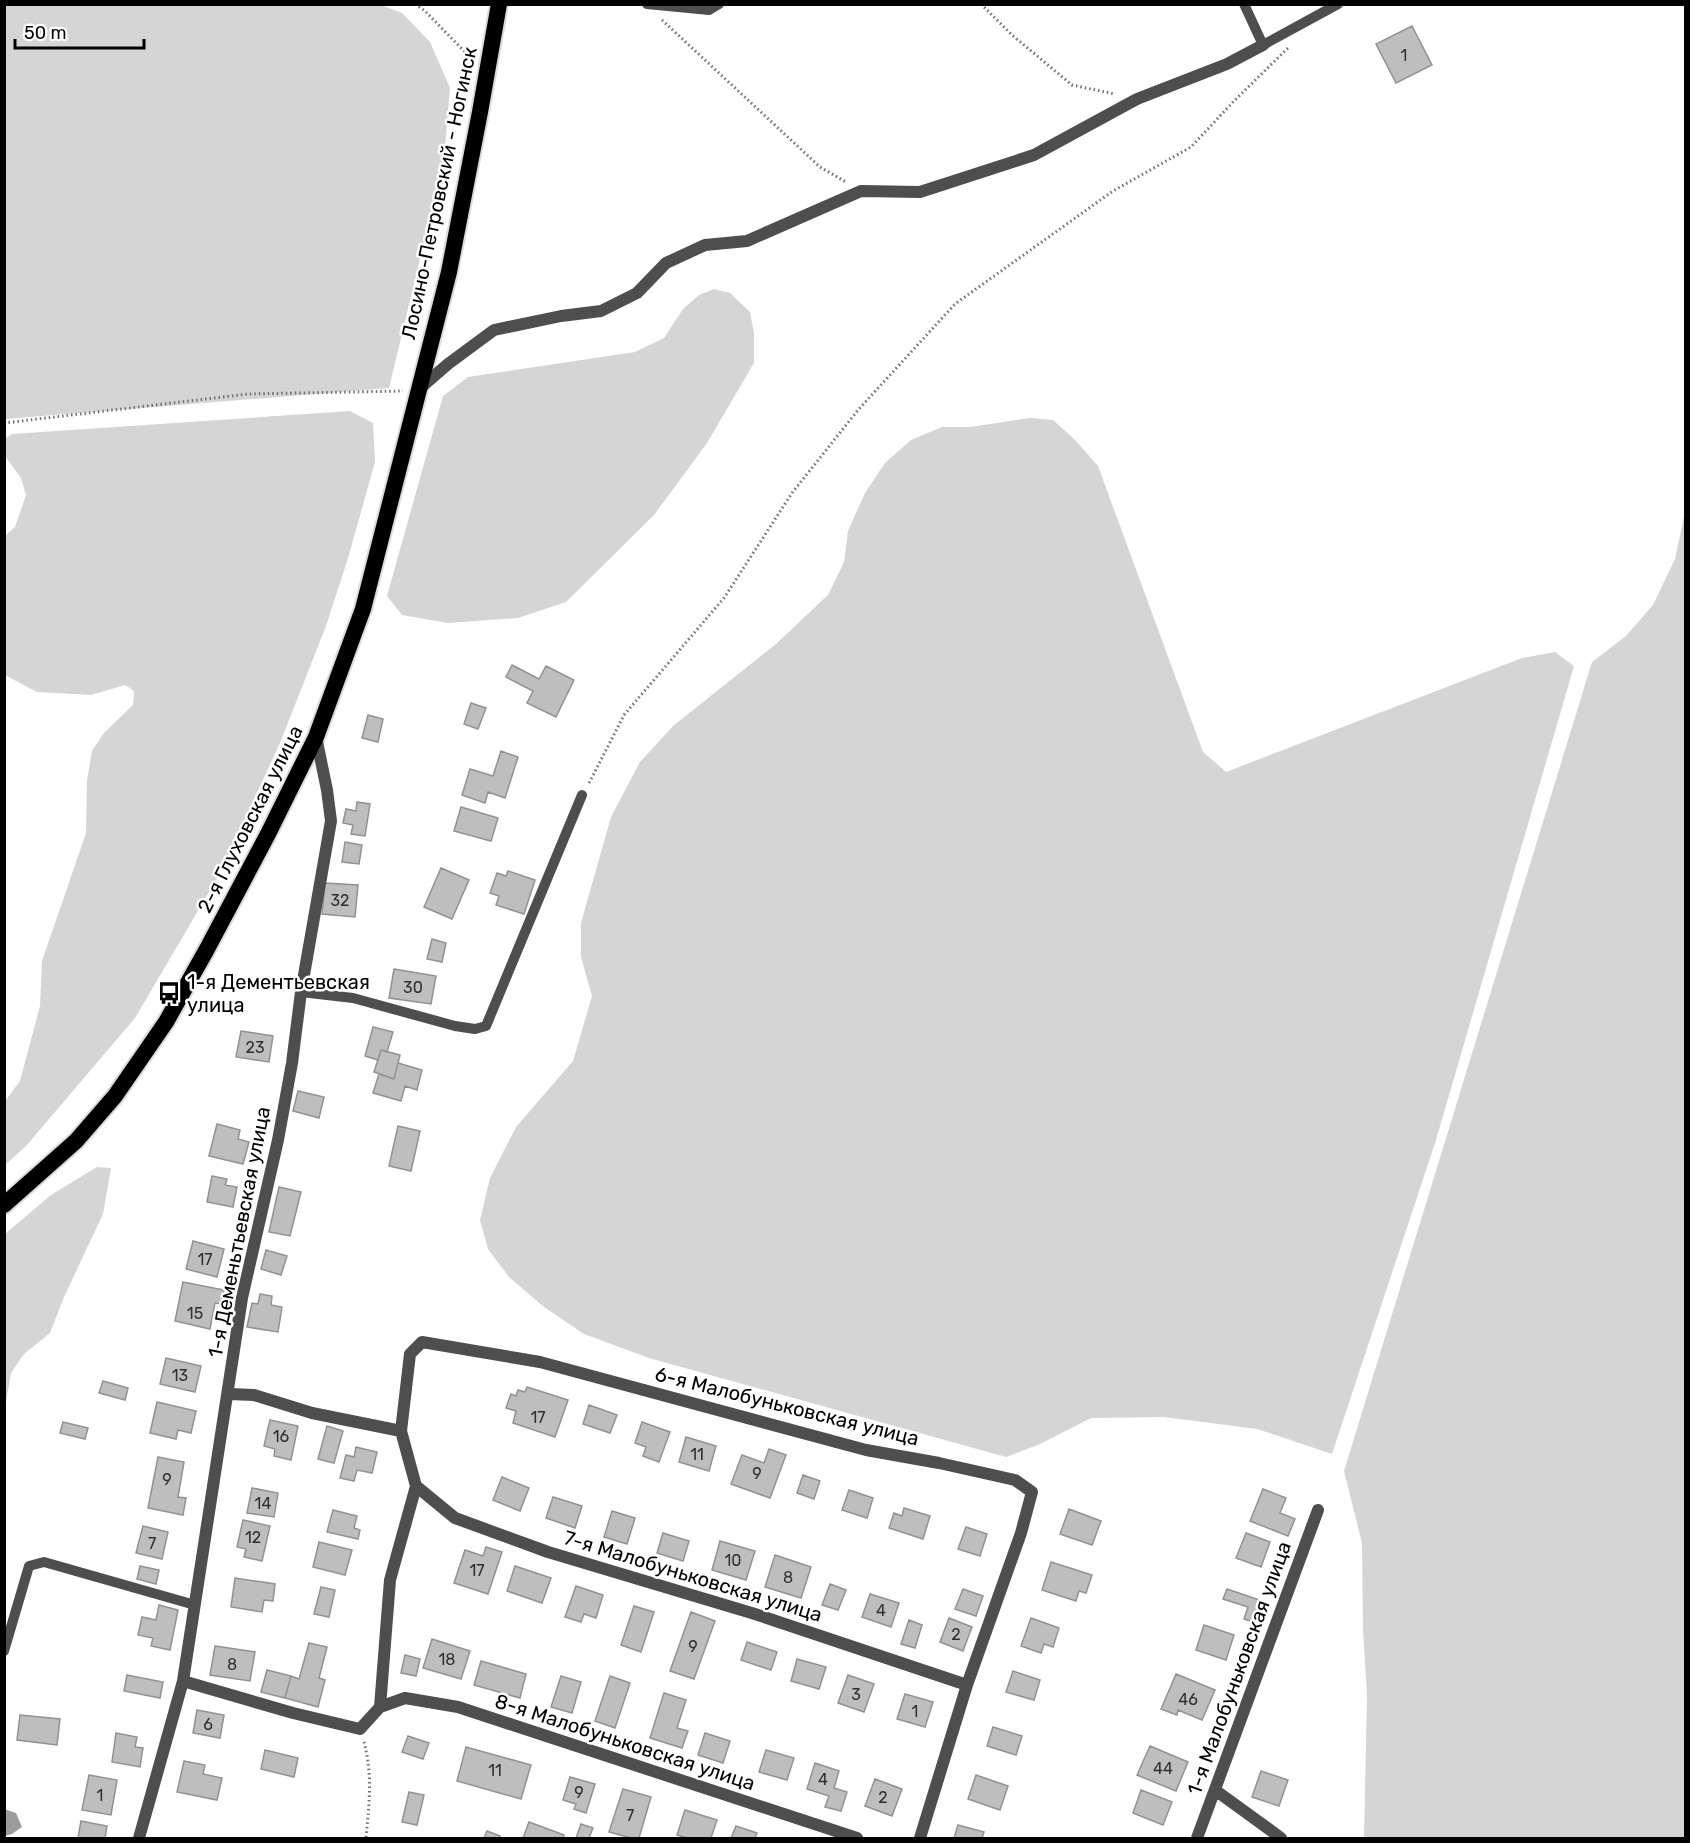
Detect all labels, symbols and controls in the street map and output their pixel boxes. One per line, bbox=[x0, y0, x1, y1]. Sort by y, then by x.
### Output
scale bar bbox=[15, 12, 144, 50]
text: 50 m bbox=[24, 22, 67, 44]
street label: Лосино-Петровский - Ногинск bbox=[396, 44, 482, 341]
house number: 1 bbox=[1401, 46, 1407, 65]
street label: 2-я Глуховская улица bbox=[192, 721, 308, 917]
house number: 32 bbox=[330, 891, 350, 910]
place label: 1-я Дементьевская улица bbox=[187, 970, 370, 1017]
house number: 30 bbox=[403, 978, 423, 997]
bus stop icon: 1-я Дементьевская улица bbox=[156, 980, 182, 1006]
house number: 23 bbox=[245, 1038, 265, 1057]
street label: 1-я Деменьтьевская улица bbox=[203, 1104, 275, 1360]
house number: 17 bbox=[197, 1250, 213, 1269]
house number: 15 bbox=[187, 1304, 203, 1323]
street label: 6-я Малобуньковская улица bbox=[652, 1362, 922, 1450]
house number: 13 bbox=[172, 1366, 188, 1385]
house number: 17 bbox=[530, 1408, 546, 1427]
house number: 16 bbox=[273, 1427, 290, 1446]
house number: 11 bbox=[690, 1445, 704, 1464]
house number: 9 bbox=[752, 1464, 762, 1483]
house number: 9 bbox=[162, 1470, 172, 1489]
house number: 14 bbox=[255, 1494, 271, 1513]
street label: 7-я Малобуньковская улица bbox=[561, 1525, 825, 1627]
house number: 12 bbox=[245, 1528, 261, 1547]
house number: 7 bbox=[148, 1534, 156, 1553]
street label: 1-я Малобуньковская улица bbox=[1182, 1538, 1296, 1798]
house number: 10 bbox=[724, 1551, 742, 1570]
house number: 17 bbox=[469, 1561, 485, 1580]
house number: 8 bbox=[783, 1568, 793, 1587]
house number: 4 bbox=[876, 1601, 886, 1620]
house number: 2 bbox=[951, 1625, 961, 1644]
house number: 9 bbox=[688, 1637, 698, 1656]
house number: 18 bbox=[438, 1650, 456, 1669]
house number: 8 bbox=[227, 1655, 237, 1674]
house number: 3 bbox=[851, 1685, 861, 1704]
street label: 8-я Малобуньковская улица bbox=[492, 1689, 758, 1795]
house number: 46 bbox=[1178, 1690, 1198, 1709]
house number: 1 bbox=[912, 1702, 918, 1721]
house number: 6 bbox=[203, 1715, 213, 1734]
house number: 44 bbox=[1153, 1759, 1173, 1778]
house number: 11 bbox=[488, 1761, 502, 1780]
house number: 4 bbox=[818, 1770, 828, 1789]
house number: 9 bbox=[574, 1783, 584, 1802]
house number: 1 bbox=[97, 1786, 103, 1805]
house number: 2 bbox=[878, 1788, 888, 1807]
house number: 7 bbox=[626, 1806, 634, 1825]

